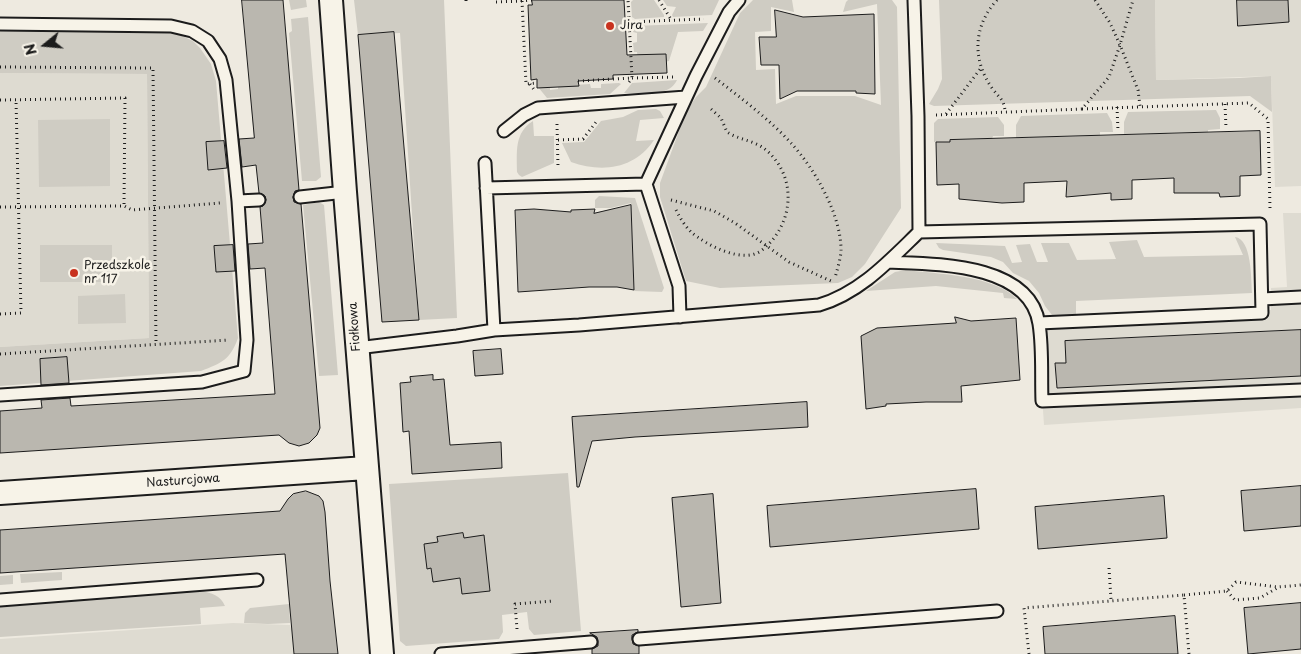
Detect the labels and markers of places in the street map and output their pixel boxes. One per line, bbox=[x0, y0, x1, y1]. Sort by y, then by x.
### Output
place label: Jira bbox=[620, 19, 643, 33]
marker: Jira bbox=[604, 20, 616, 32]
place label: Przedszkole nr 117 bbox=[84, 259, 151, 287]
marker: Przedszkole nr 117 bbox=[68, 267, 80, 279]

